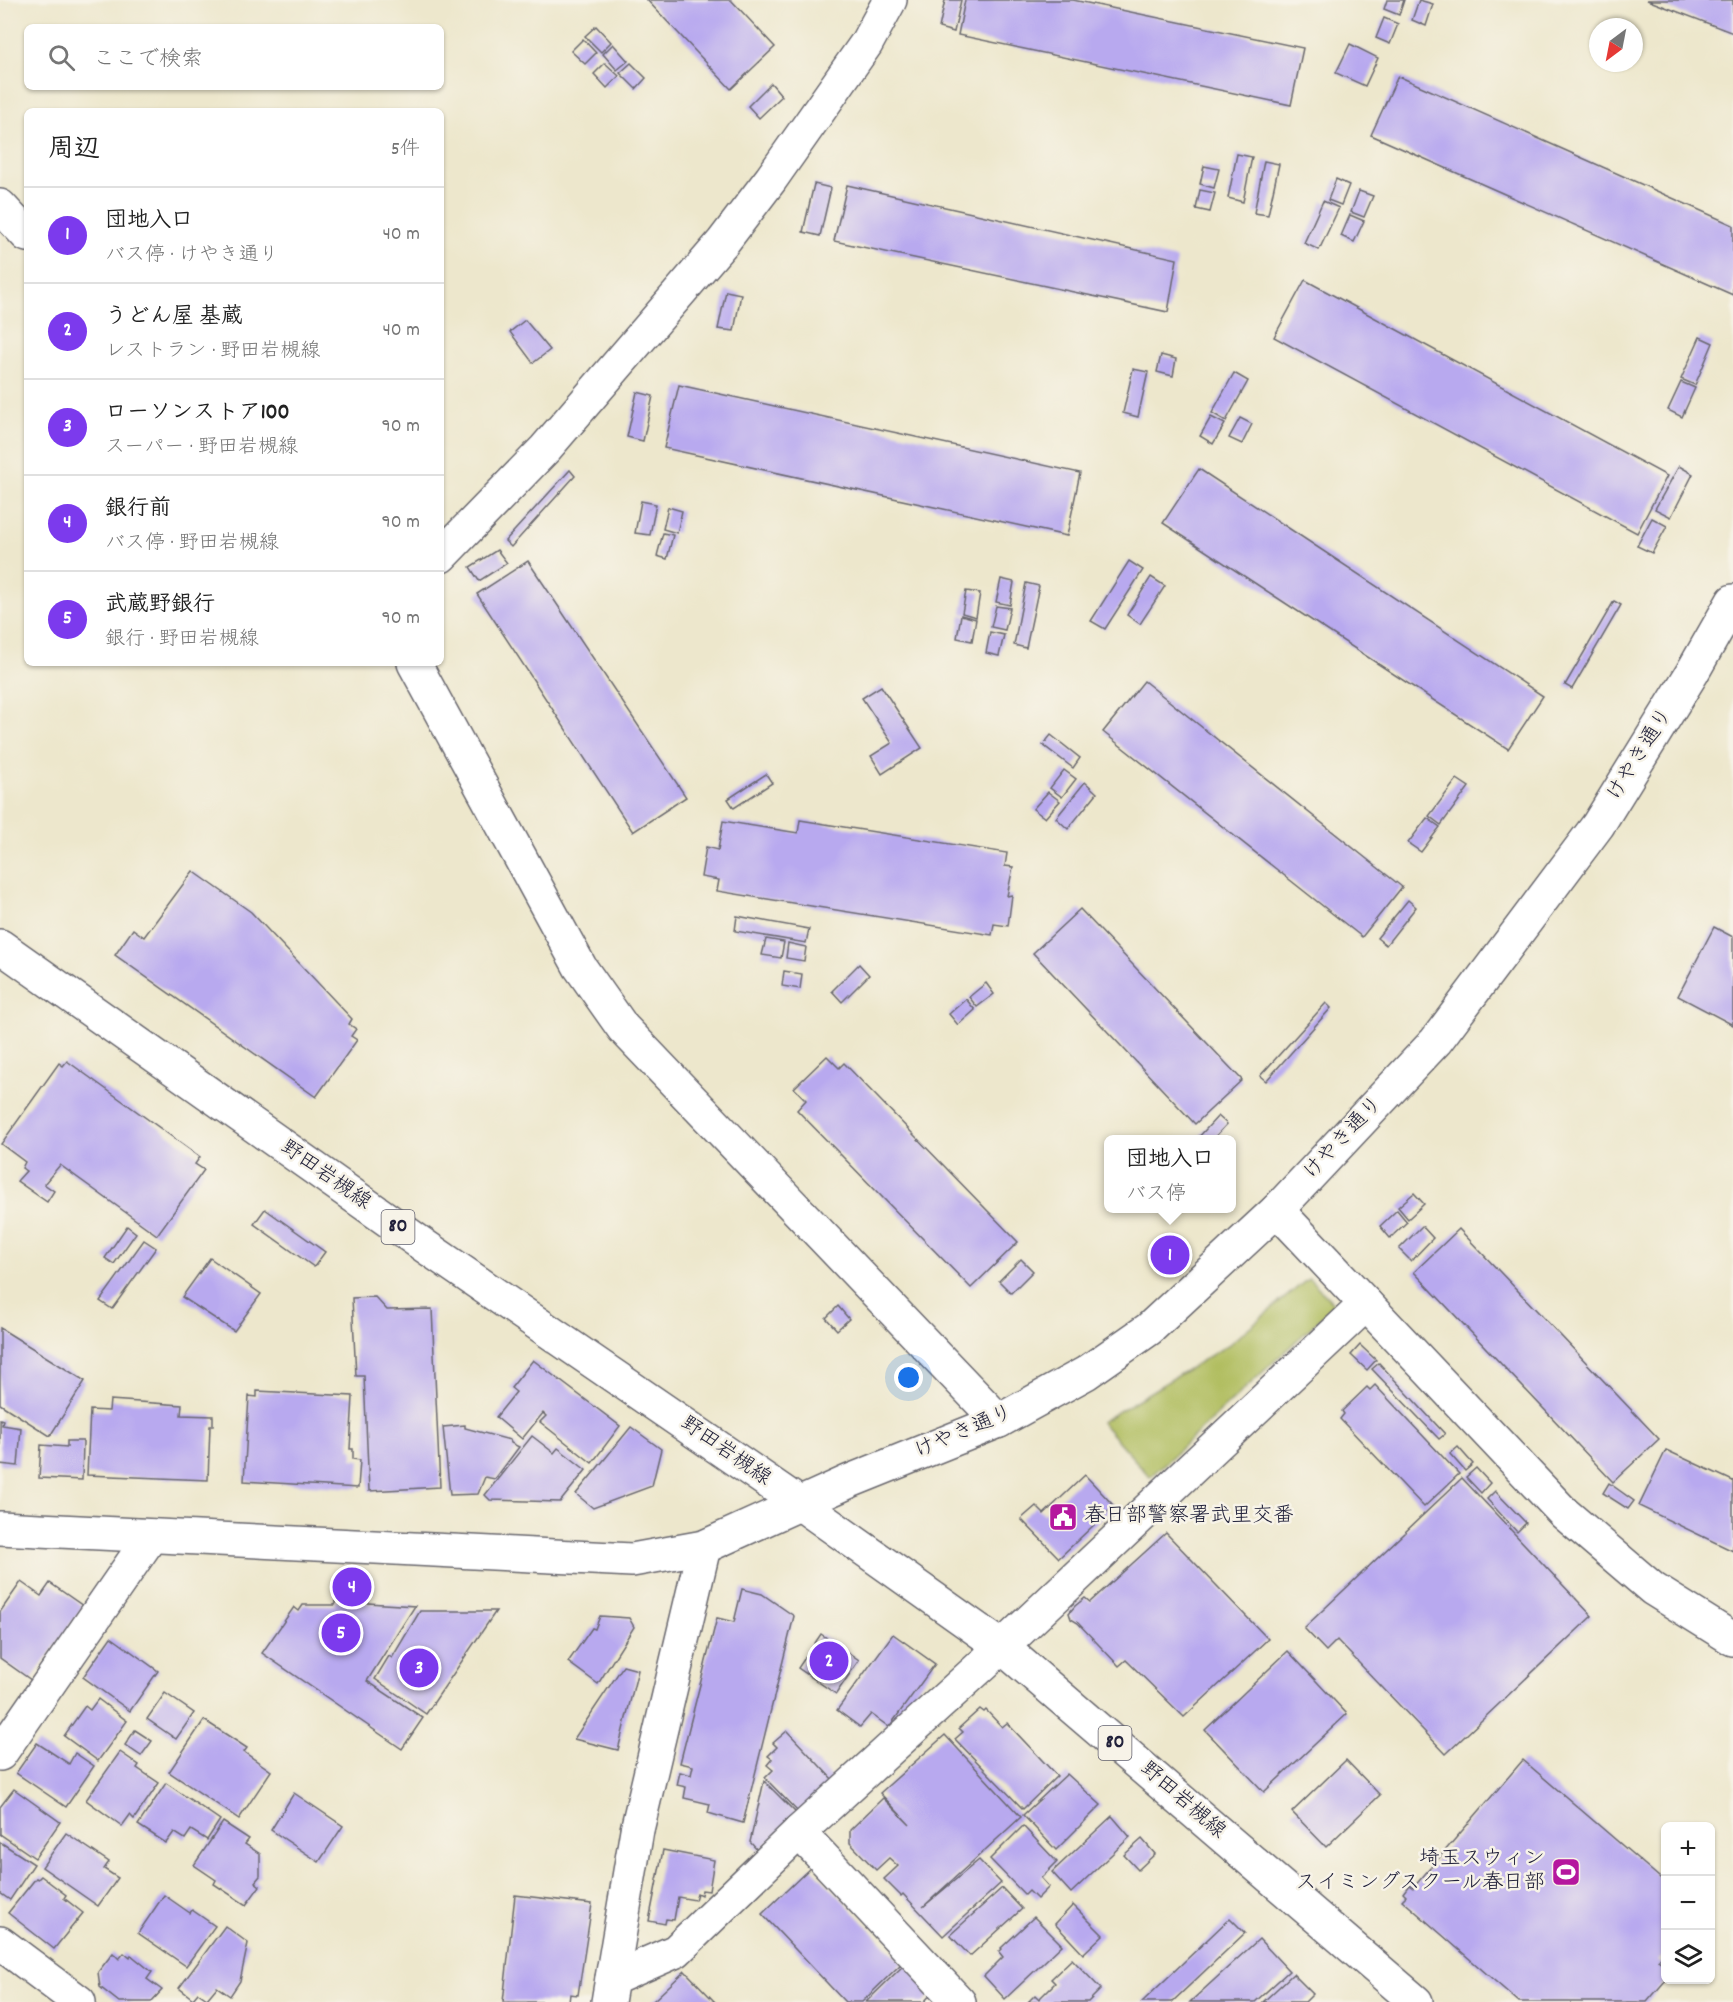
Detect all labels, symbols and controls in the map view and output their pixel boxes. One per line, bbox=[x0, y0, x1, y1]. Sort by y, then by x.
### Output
north arrow bbox=[1589, 18, 1643, 72]
search box bbox=[24, 24, 444, 90]
icon: search bbox=[45, 41, 78, 74]
text: ここで検索 bbox=[93, 45, 203, 76]
text: 周辺 bbox=[48, 132, 100, 169]
text: 5件 bbox=[391, 136, 420, 164]
text: 団地入口 bbox=[105, 206, 193, 237]
text: 1 bbox=[65, 221, 70, 249]
text: 40 m bbox=[382, 221, 420, 249]
text: バス停 · けやき通り bbox=[105, 242, 279, 270]
text: うどん屋 基蔵 bbox=[105, 302, 243, 333]
text: 2 bbox=[63, 317, 72, 345]
text: 40 m bbox=[382, 317, 420, 345]
text: レストラン · 野田岩槻線 bbox=[105, 338, 320, 366]
text: ローソンストア100 bbox=[105, 398, 290, 429]
text: 3 bbox=[63, 413, 72, 441]
text: 90 m bbox=[382, 413, 420, 441]
text: スーパー · 野田岩槻線 bbox=[105, 434, 298, 462]
text: 銀行前 bbox=[105, 494, 171, 525]
text: 4 bbox=[63, 509, 72, 537]
text: 90 m bbox=[382, 509, 420, 537]
text: バス停 · 野田岩槻線 bbox=[105, 530, 279, 558]
text: 武蔵野銀行 bbox=[105, 590, 215, 621]
text: 5 bbox=[63, 605, 72, 633]
text: 90 m bbox=[382, 605, 420, 633]
text: 銀行 · 野田岩槻線 bbox=[105, 626, 259, 654]
street label: けやき通り bbox=[1600, 703, 1682, 807]
street label: けやき通り bbox=[1297, 1090, 1391, 1188]
street label: 野田岩槻線 bbox=[273, 1134, 377, 1218]
popup bbox=[1104, 1135, 1236, 1213]
text: 団地入口 bbox=[1126, 1145, 1214, 1176]
text: バス停 bbox=[1126, 1181, 1186, 1209]
road number: 80 bbox=[382, 1210, 414, 1244]
pin: 1 bbox=[1150, 1232, 1190, 1278]
your location bbox=[894, 1363, 923, 1392]
street label: けやき通り bbox=[910, 1399, 1018, 1467]
street label: 野田岩槻線 bbox=[673, 1410, 777, 1494]
public building icon: 春日部警察署武里交番 bbox=[1047, 1501, 1079, 1533]
place label: 春日部警察署武里交番 bbox=[1084, 1502, 1294, 1532]
pin: 4 bbox=[332, 1564, 372, 1610]
pin: 5 bbox=[322, 1610, 360, 1656]
pin: 2 bbox=[810, 1638, 848, 1684]
pin: 3 bbox=[400, 1646, 438, 1690]
road number: 80 bbox=[1098, 1726, 1132, 1760]
street label: 野田岩槻線 bbox=[1133, 1755, 1231, 1847]
map controls bbox=[1661, 1822, 1715, 1984]
button: + bbox=[1661, 1822, 1715, 1876]
place label: 埼玉スウィン スイミングスクール春日部 bbox=[1296, 1845, 1545, 1899]
sports icon: 埼玉スウィン スイミングスクール春日部 bbox=[1550, 1856, 1582, 1888]
button: − bbox=[1661, 1876, 1715, 1930]
button: layers bbox=[1661, 1930, 1715, 1984]

